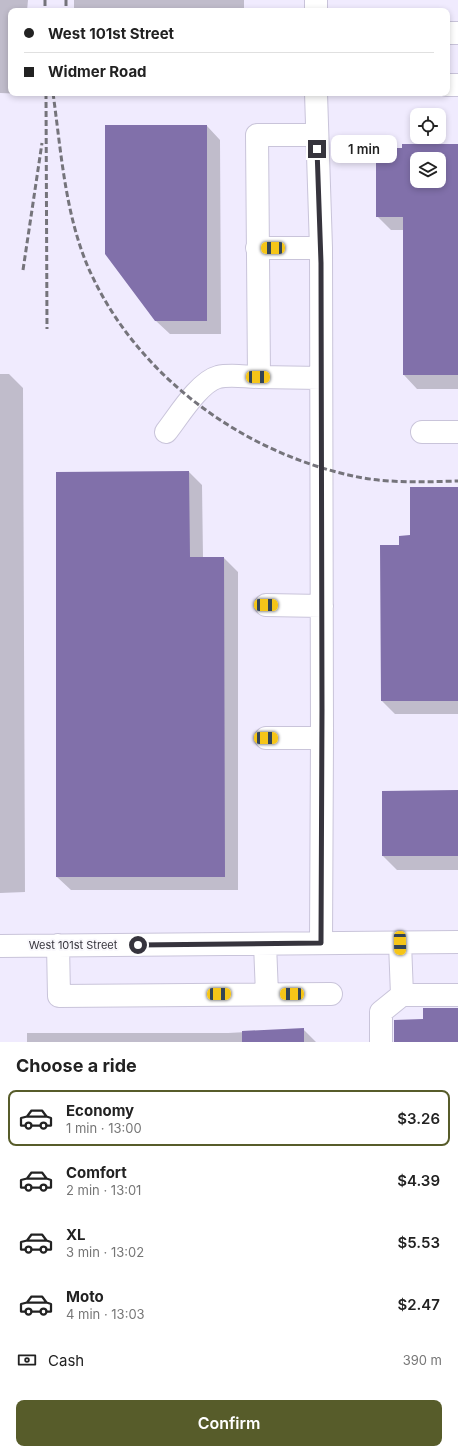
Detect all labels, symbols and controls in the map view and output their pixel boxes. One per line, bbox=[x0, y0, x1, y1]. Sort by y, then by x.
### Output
text: West 101st Street bbox=[48, 24, 174, 43]
text: Widmer Road bbox=[48, 62, 147, 81]
map controls bbox=[410, 108, 446, 188]
button: locate bbox=[410, 108, 446, 144]
callout: 1 min bbox=[331, 135, 397, 163]
route end bbox=[308, 140, 326, 158]
text: 1 min bbox=[348, 141, 380, 157]
button: layers bbox=[410, 152, 446, 188]
car bbox=[261, 242, 285, 254]
car bbox=[246, 371, 270, 383]
car bbox=[254, 599, 278, 611]
car bbox=[254, 732, 278, 744]
car bbox=[394, 931, 406, 955]
route start bbox=[129, 936, 147, 954]
street label: West 101st Street bbox=[29, 938, 118, 952]
car bbox=[207, 988, 231, 1000]
car bbox=[280, 988, 304, 1000]
text: Choose a ride bbox=[16, 1055, 137, 1076]
icon: car bbox=[18, 1100, 54, 1136]
text: Economy bbox=[66, 1101, 134, 1120]
text: $3.26 bbox=[397, 1109, 440, 1128]
text: 1 min · 13:00 bbox=[66, 1120, 142, 1136]
icon: car bbox=[18, 1162, 54, 1198]
text: Comfort bbox=[66, 1163, 127, 1182]
text: $4.39 bbox=[397, 1171, 440, 1190]
text: 2 min · 13:01 bbox=[66, 1182, 141, 1198]
icon: car bbox=[18, 1224, 54, 1260]
text: XL bbox=[66, 1225, 86, 1244]
text: $5.53 bbox=[398, 1233, 440, 1252]
text: 3 min · 13:02 bbox=[66, 1244, 144, 1260]
icon: car bbox=[18, 1286, 54, 1322]
text: Moto bbox=[66, 1287, 104, 1306]
text: $2.47 bbox=[397, 1295, 440, 1314]
text: 4 min · 13:03 bbox=[66, 1306, 145, 1322]
icon: cash bbox=[16, 1349, 38, 1371]
text: Cash bbox=[48, 1351, 84, 1370]
text: 390 m bbox=[403, 1352, 442, 1368]
button: Confirm bbox=[16, 1400, 442, 1446]

